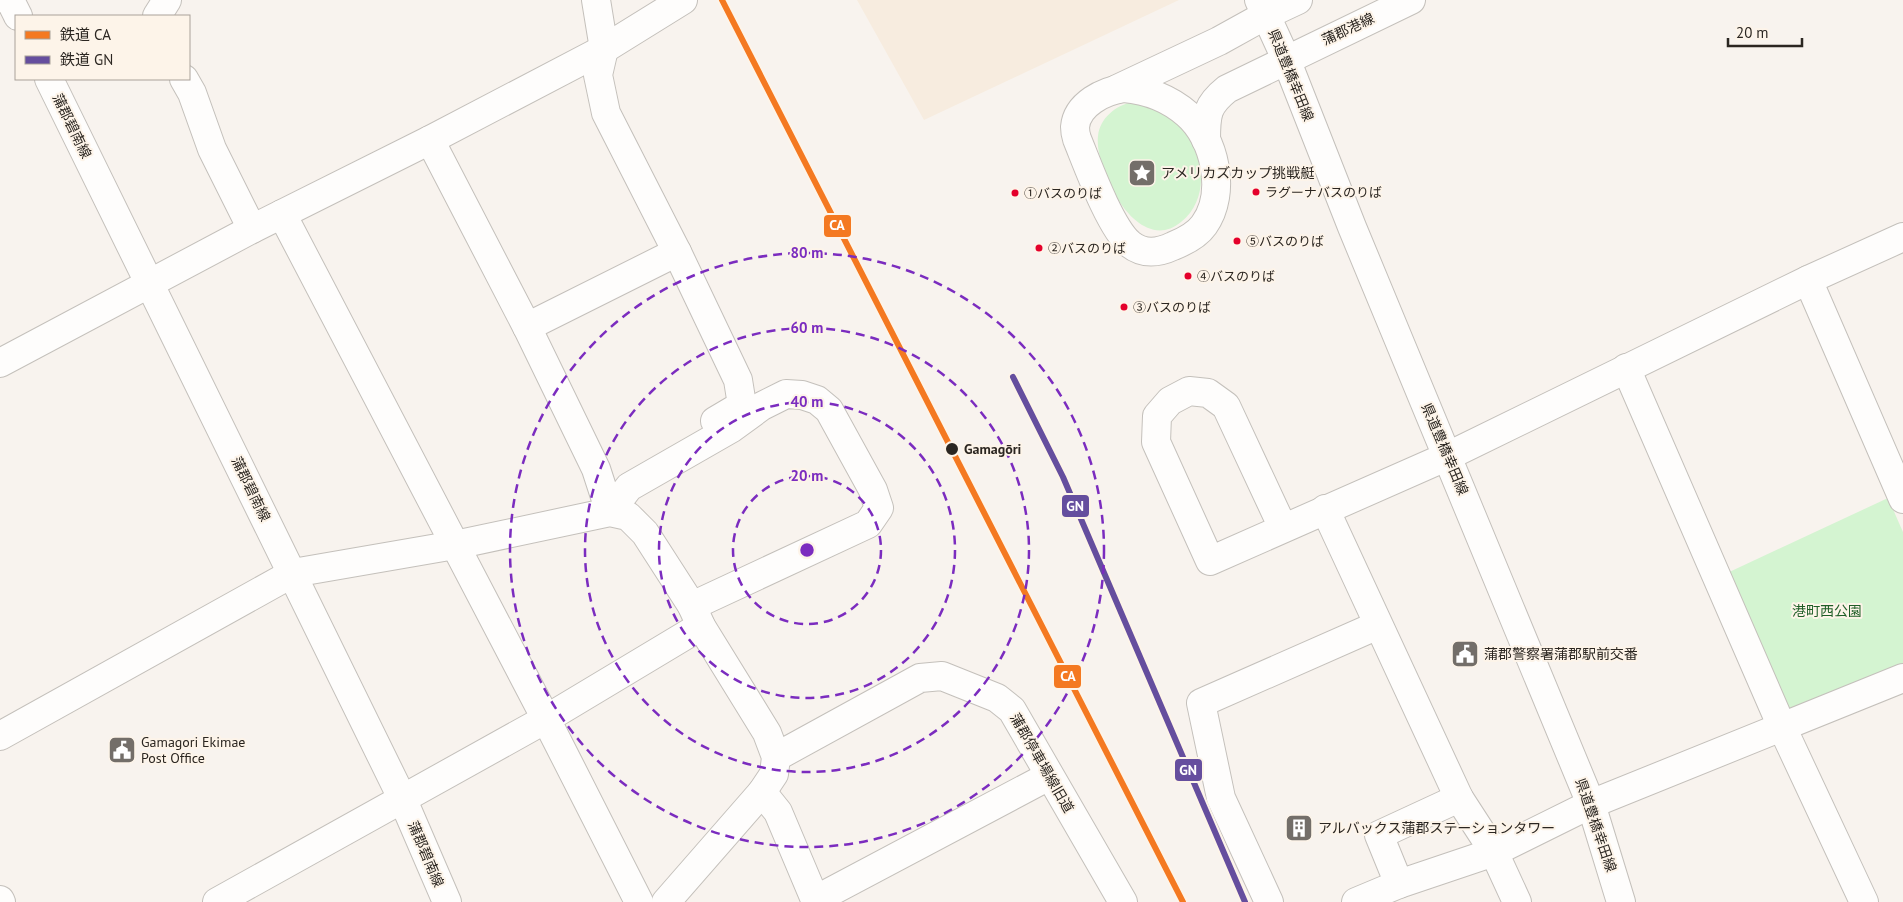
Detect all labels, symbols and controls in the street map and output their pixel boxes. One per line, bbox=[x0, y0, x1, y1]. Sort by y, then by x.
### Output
street label: 蒲郡港線 bbox=[1319, 9, 1377, 49]
legend bbox=[15, 15, 190, 80]
scale bar bbox=[1728, 15, 1802, 47]
text: 20 m bbox=[1736, 23, 1769, 42]
text: 鉄道 CA bbox=[60, 25, 111, 44]
street label: 県道豊橋幸田線 bbox=[1264, 26, 1318, 124]
text: 鉄道 GN bbox=[60, 50, 113, 69]
street label: 蒲郡碧南線 bbox=[49, 91, 95, 161]
place icon: アメリカズカップ挑戦艇 bbox=[1127, 158, 1157, 188]
place label: アメリカズカップ挑戦艇 bbox=[1161, 164, 1314, 182]
place label: ラグーナバスのりば bbox=[1265, 184, 1382, 201]
place label: ①バスのりば bbox=[1024, 185, 1102, 202]
marker: ラグーナバスのりば bbox=[1251, 187, 1261, 197]
marker: ①バスのりば bbox=[1010, 188, 1020, 198]
line badge: CA bbox=[823, 214, 852, 238]
text: CA bbox=[829, 216, 845, 234]
place label: ⑤バスのりば bbox=[1246, 233, 1324, 250]
marker: ⑤バスのりば bbox=[1232, 236, 1242, 246]
place label: ②バスのりば bbox=[1048, 240, 1126, 257]
text: 80 m bbox=[791, 243, 823, 262]
marker: ②バスのりば bbox=[1034, 243, 1044, 253]
place label: ④バスのりば bbox=[1197, 268, 1275, 285]
marker: ④バスのりば bbox=[1183, 271, 1193, 281]
place label: ③バスのりば bbox=[1133, 299, 1211, 316]
marker: ③バスのりば bbox=[1119, 302, 1129, 312]
text: 60 m bbox=[791, 318, 823, 337]
text: 40 m bbox=[791, 392, 823, 411]
street label: 県道豊橋幸田線 bbox=[1418, 400, 1472, 498]
place label: Gamagōri bbox=[964, 440, 1022, 458]
marker: Gamagōri bbox=[944, 441, 960, 457]
street label: 蒲郡碧南線 bbox=[228, 454, 274, 524]
text: 20 m bbox=[791, 466, 823, 485]
line badge: GN bbox=[1061, 494, 1090, 518]
text: GN bbox=[1066, 497, 1084, 515]
centre of rings bbox=[798, 541, 816, 559]
park label: 港町西公園 bbox=[1792, 602, 1862, 620]
public building icon: 蒲郡警察署蒲郡駅前交番 bbox=[1450, 639, 1480, 669]
place label: 蒲郡警察署蒲郡駅前交番 bbox=[1484, 645, 1638, 663]
line badge: CA bbox=[1053, 664, 1082, 689]
text: CA bbox=[1060, 667, 1076, 685]
street label: 蒲郡停車場線旧道 bbox=[1006, 710, 1078, 816]
place label: Gamagori Ekimae Post Office bbox=[141, 733, 245, 767]
public building icon: Gamagori Ekimae Post Office bbox=[107, 735, 137, 765]
line badge: GN bbox=[1174, 758, 1203, 782]
text: GN bbox=[1179, 761, 1197, 779]
street label: 県道豊橋幸田線 bbox=[1572, 776, 1620, 874]
building icon: アルバックス蒲郡ステーションタワー bbox=[1284, 813, 1314, 843]
street label: 蒲郡碧南線 bbox=[404, 818, 448, 890]
place label: アルバックス蒲郡ステーションタワー bbox=[1318, 819, 1555, 837]

